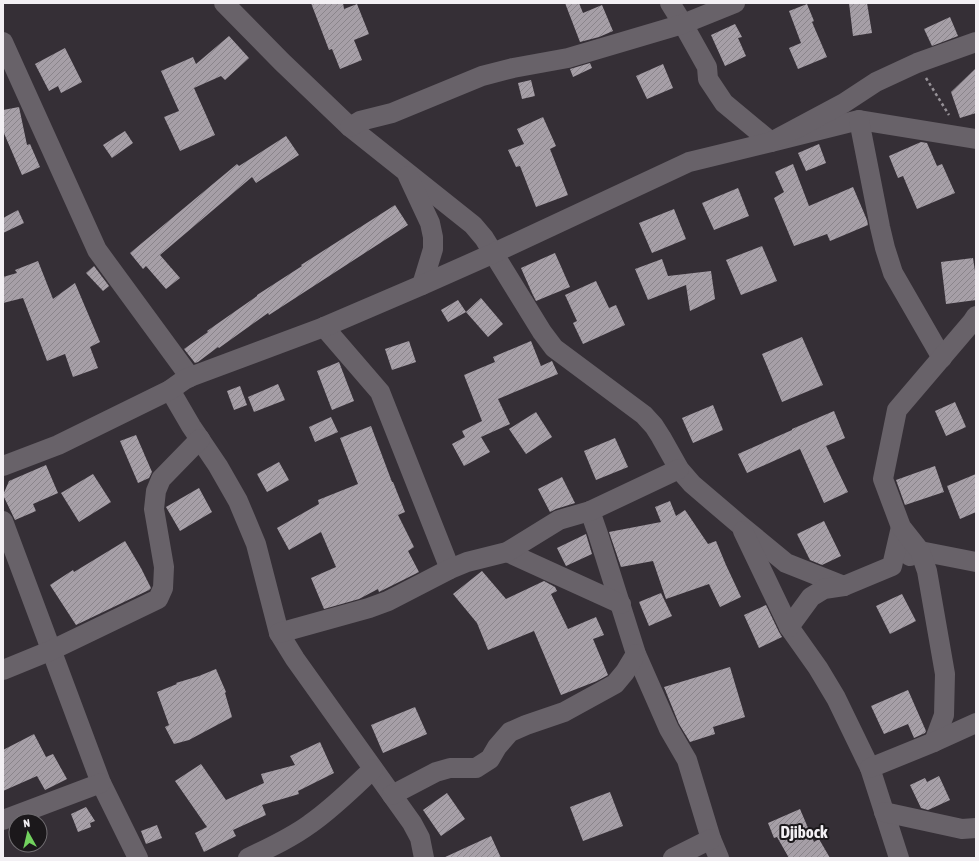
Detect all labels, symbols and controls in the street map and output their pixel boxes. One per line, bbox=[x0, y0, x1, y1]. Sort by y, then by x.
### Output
north arrow bbox=[8, 813, 48, 853]
text: N bbox=[23, 817, 31, 829]
district label: Djibock bbox=[780, 822, 828, 842]

